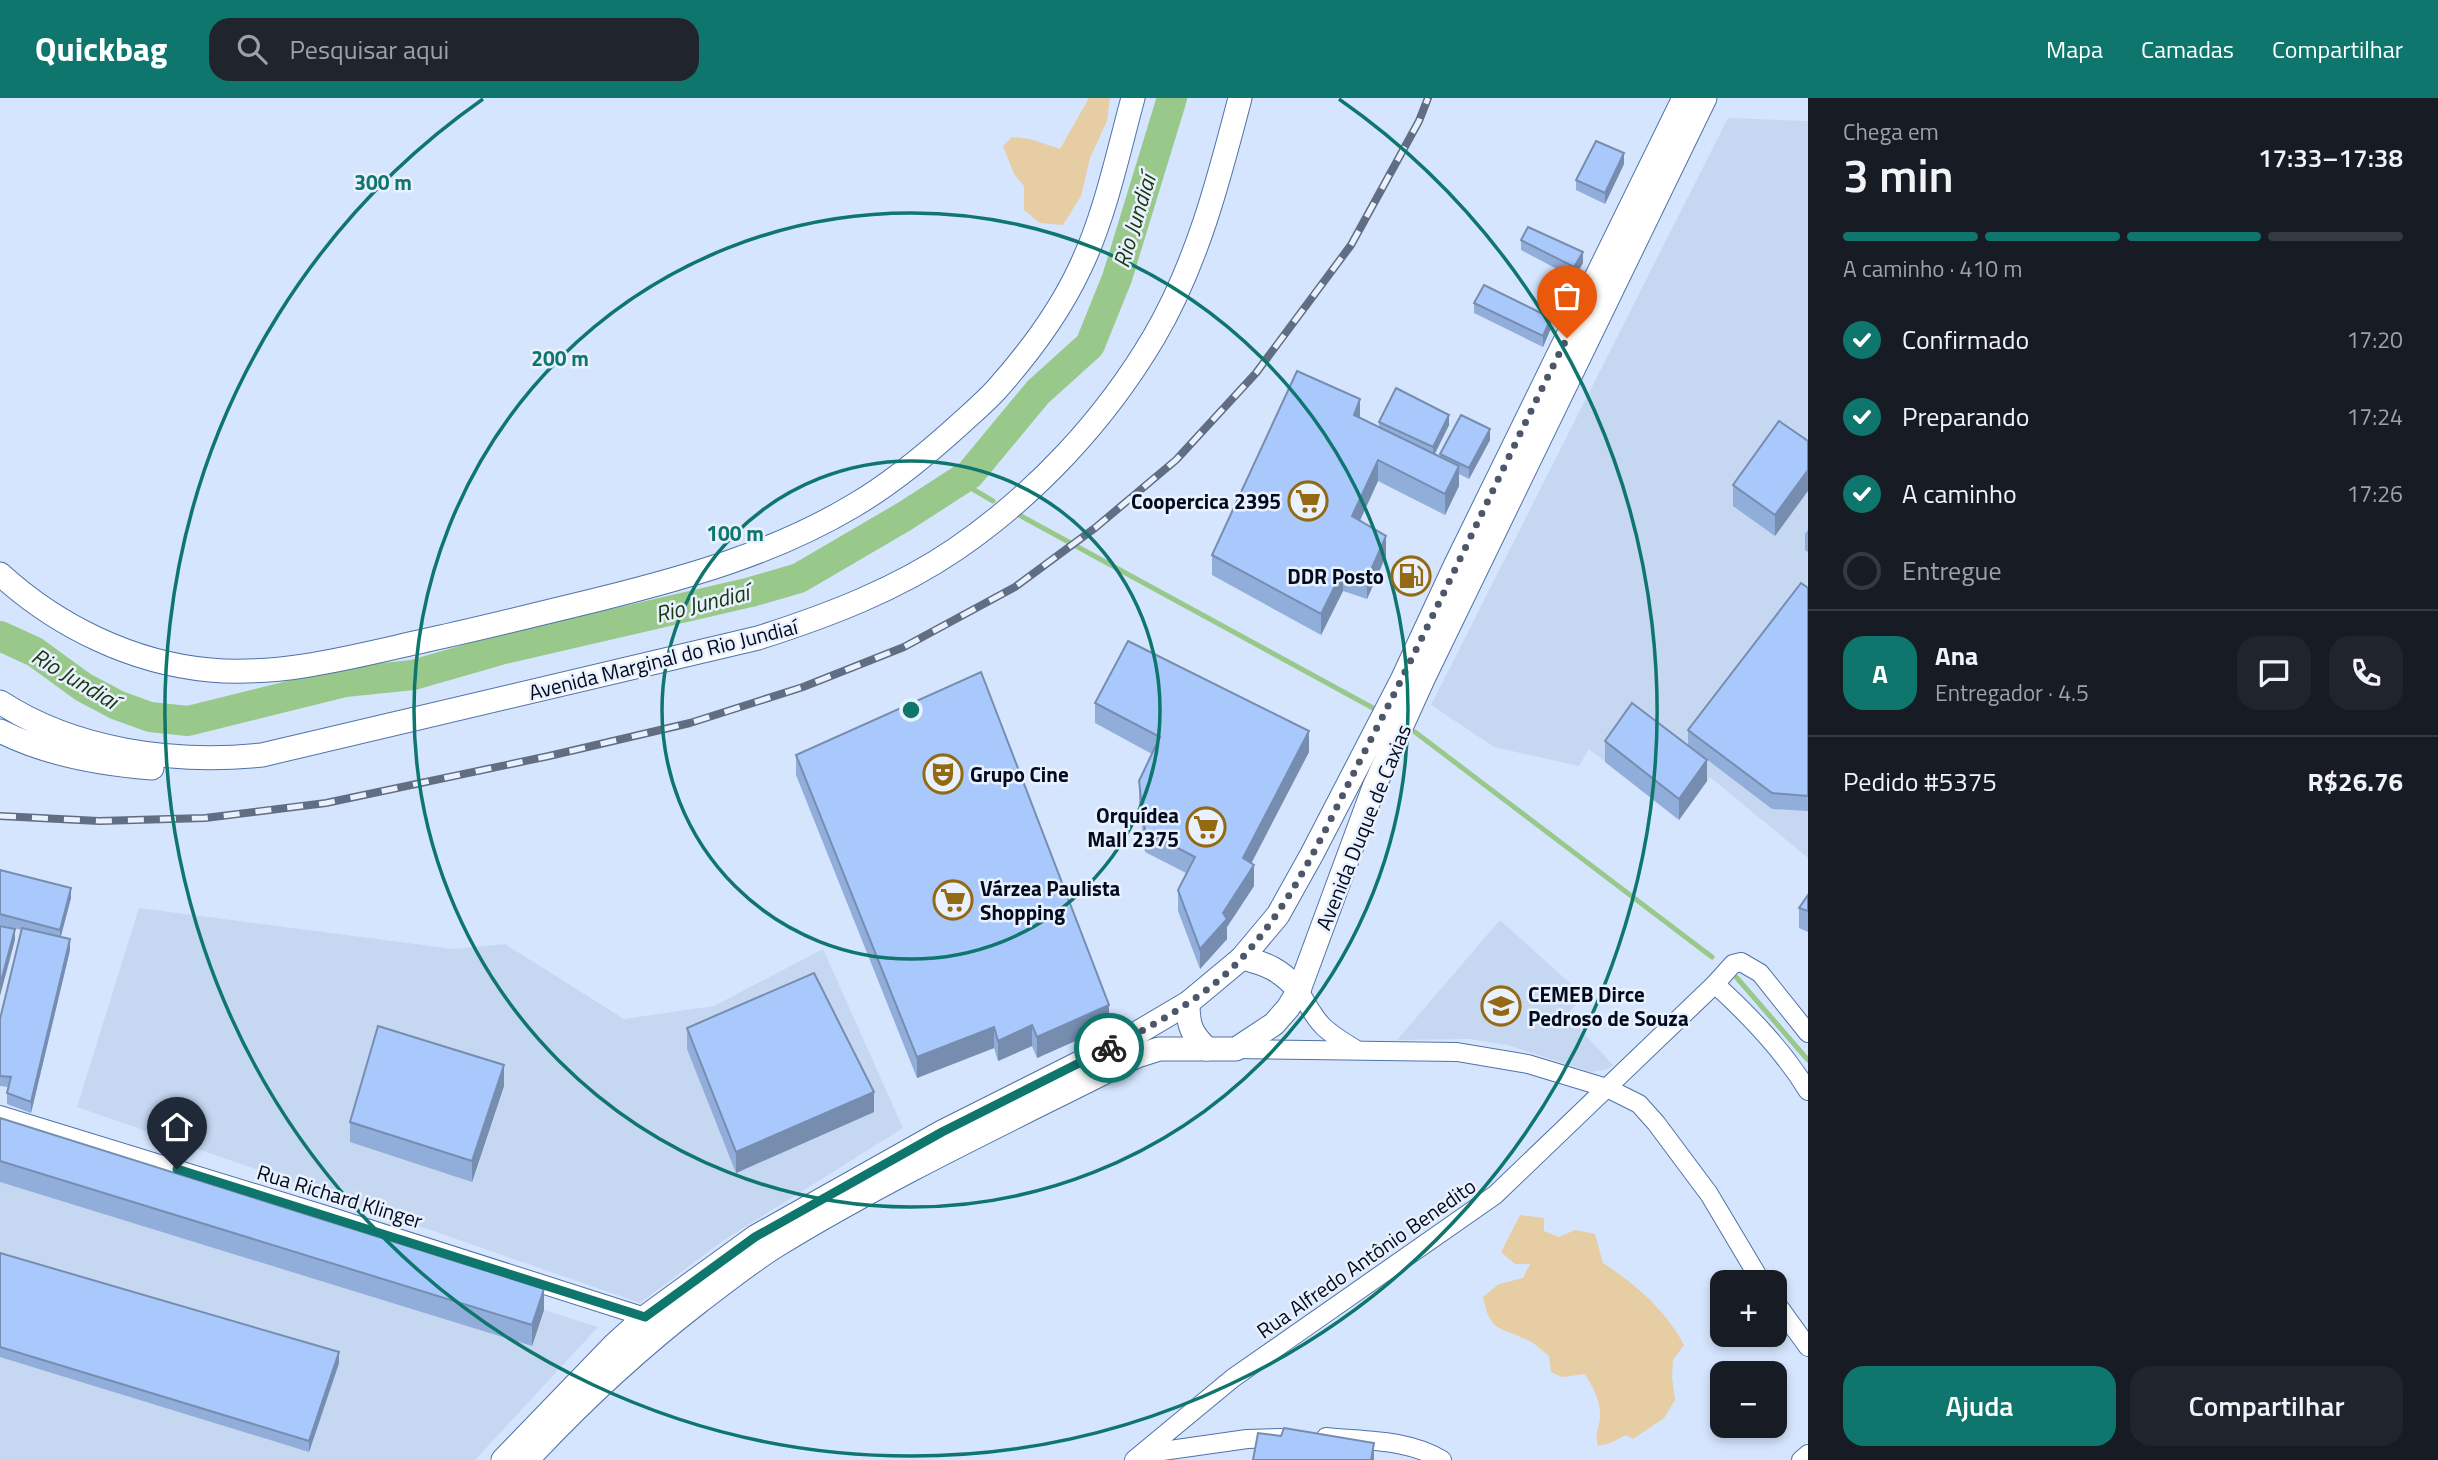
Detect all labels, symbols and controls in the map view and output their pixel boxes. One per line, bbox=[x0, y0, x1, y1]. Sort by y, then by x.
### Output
search box bbox=[209, 18, 699, 81]
text: Quickbag bbox=[35, 24, 167, 74]
icon: search bbox=[233, 30, 271, 68]
text: Pesquisar aqui bbox=[289, 30, 449, 69]
text: Mapa bbox=[2046, 31, 2103, 67]
text: Camadas bbox=[2141, 31, 2234, 67]
text: Compartilhar bbox=[2272, 31, 2403, 67]
text: Chega em bbox=[1843, 114, 1939, 149]
text: 17:33–17:38 bbox=[2258, 138, 2403, 177]
text: 3 min bbox=[1843, 140, 1954, 210]
water label: Rio Jundiaí bbox=[1103, 165, 1166, 272]
text: 300 m bbox=[354, 166, 412, 198]
text: A caminho · 410 m bbox=[1843, 251, 2022, 286]
pin bbox=[1537, 266, 1597, 338]
icon: bag bbox=[1548, 277, 1586, 315]
text: Confirmado bbox=[1902, 320, 2029, 359]
icon: check bbox=[1843, 321, 1881, 359]
text: 17:20 bbox=[2346, 322, 2403, 357]
text: 200 m bbox=[531, 342, 589, 374]
text: Preparando bbox=[1902, 397, 2029, 436]
icon: check bbox=[1843, 398, 1881, 436]
text: 17:24 bbox=[2346, 399, 2403, 434]
text: A caminho bbox=[1902, 474, 2017, 513]
icon: check bbox=[1843, 475, 1881, 513]
text: 17:26 bbox=[2346, 476, 2403, 511]
supermarket icon: Coopercica 2395 bbox=[1287, 480, 1329, 522]
place label: Coopercica 2395 bbox=[1131, 485, 1281, 517]
text: 100 m bbox=[706, 517, 764, 549]
text: Entregue bbox=[1902, 551, 2002, 590]
fuel station icon: DDR Posto bbox=[1390, 555, 1432, 597]
place label: DDR Posto bbox=[1287, 560, 1384, 592]
water label: Rio Jundiaí bbox=[651, 573, 758, 632]
street label: Avenida Marginal do Rio Jundiaí bbox=[525, 610, 802, 708]
text: Ana bbox=[1935, 636, 1978, 675]
button: chat bbox=[2237, 636, 2311, 710]
button: phone bbox=[2329, 636, 2403, 710]
water label: Rio Jundiaí bbox=[25, 638, 129, 720]
text: A bbox=[1872, 654, 1888, 693]
text: Entregador · 4.5 bbox=[1935, 675, 2089, 710]
centre of rings bbox=[899, 698, 923, 722]
street label: Avenida Duque de Caxias bbox=[1307, 719, 1419, 935]
theatre icon: Grupo Cine bbox=[922, 753, 964, 795]
place label: Grupo Cine bbox=[970, 758, 1069, 790]
text: Pedido #5375 bbox=[1843, 762, 1997, 801]
text: R$26.76 bbox=[2307, 762, 2403, 801]
place label: Orquídea Mall 2375 bbox=[1087, 799, 1179, 855]
supermarket icon: Orquídea Mall 2375 bbox=[1185, 806, 1227, 848]
place label: Várzea Paulista Shopping bbox=[980, 872, 1121, 928]
supermarket icon: Várzea Paulista Shopping bbox=[932, 879, 974, 921]
place label: CEMEB Dirce Pedroso de Souza bbox=[1528, 978, 1689, 1034]
school or university icon: CEMEB Dirce Pedroso de Souza bbox=[1480, 985, 1522, 1027]
courier bbox=[1074, 1013, 1144, 1083]
icon: bike bbox=[1090, 1029, 1128, 1067]
pin bbox=[147, 1097, 207, 1169]
icon: home bbox=[158, 1108, 196, 1146]
street label: Rua Richard Klinger bbox=[253, 1156, 427, 1236]
street label: Rua Alfredo Antônio Benedito bbox=[1250, 1170, 1482, 1346]
map controls bbox=[1710, 1270, 1787, 1438]
button: + bbox=[1710, 1270, 1787, 1347]
button: − bbox=[1710, 1361, 1787, 1438]
button: Ajuda bbox=[1843, 1366, 2116, 1446]
button: Compartilhar bbox=[2130, 1366, 2403, 1446]

